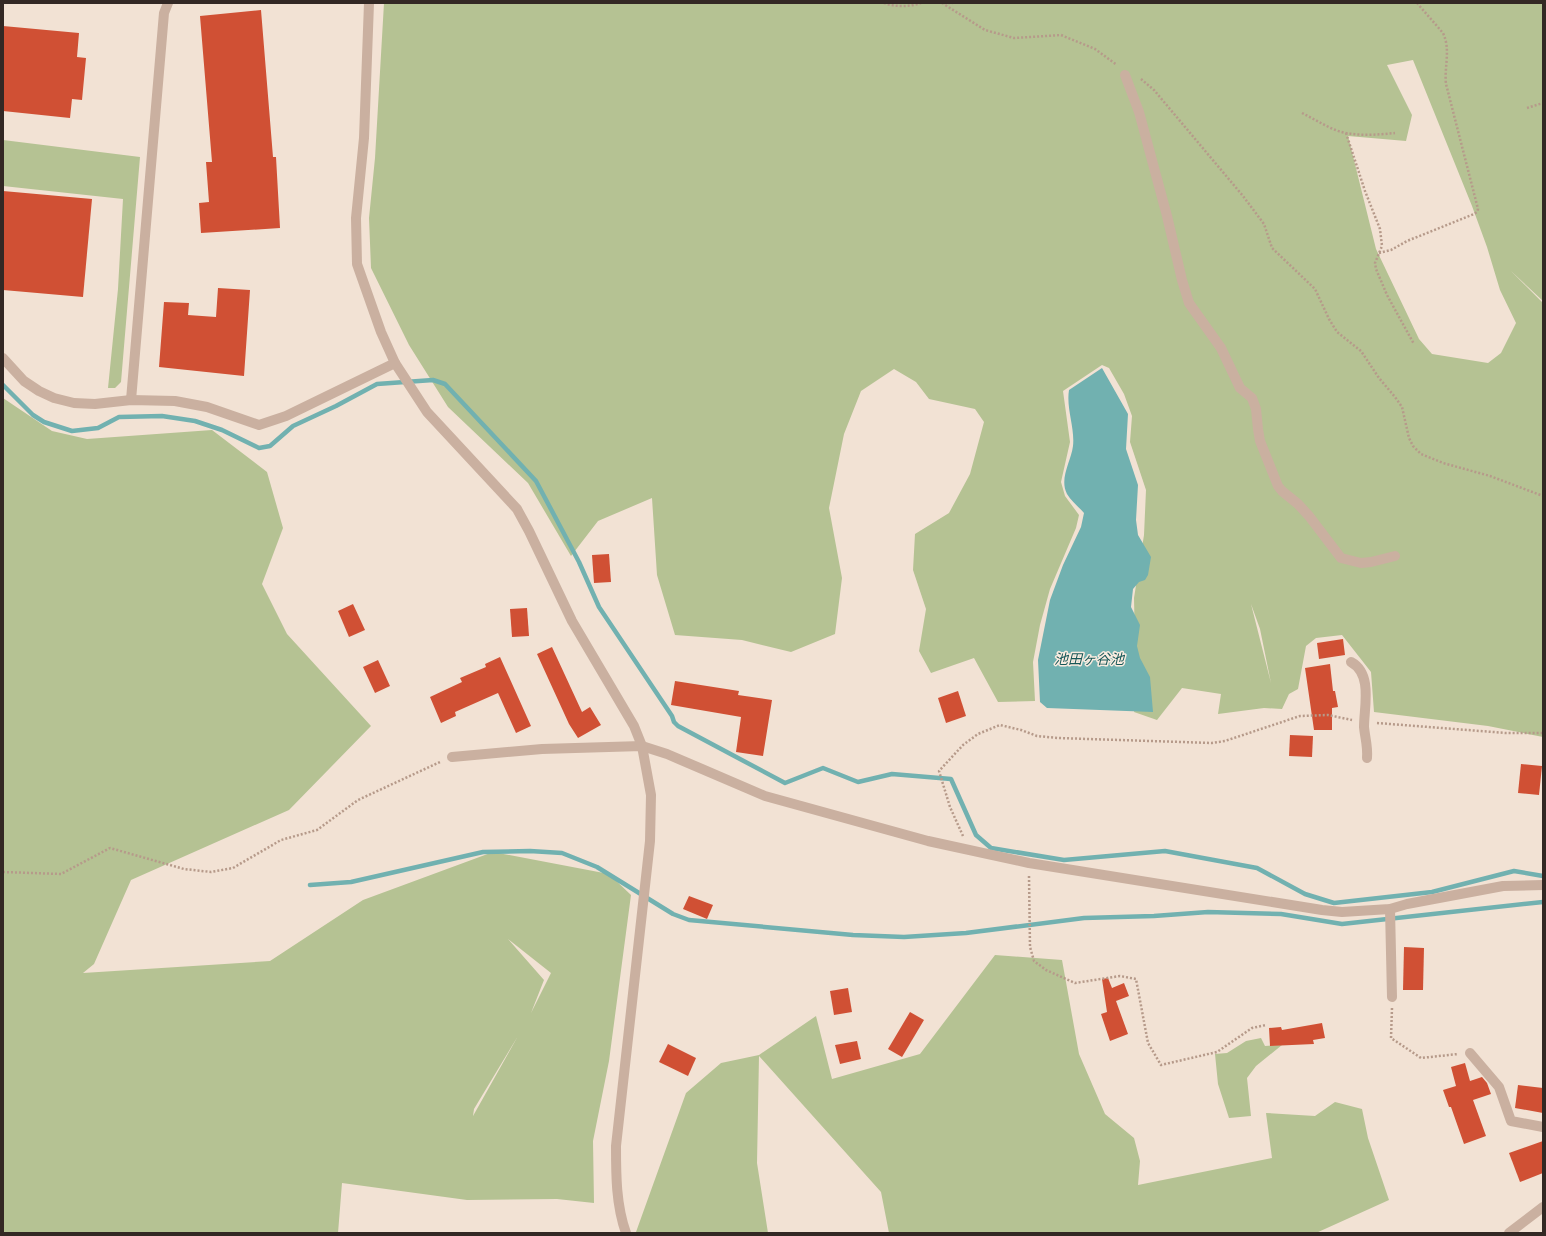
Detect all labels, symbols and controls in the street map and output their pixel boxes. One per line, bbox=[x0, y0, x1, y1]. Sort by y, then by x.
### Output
water label: 池田ヶ谷池 bbox=[1054, 651, 1126, 667]

